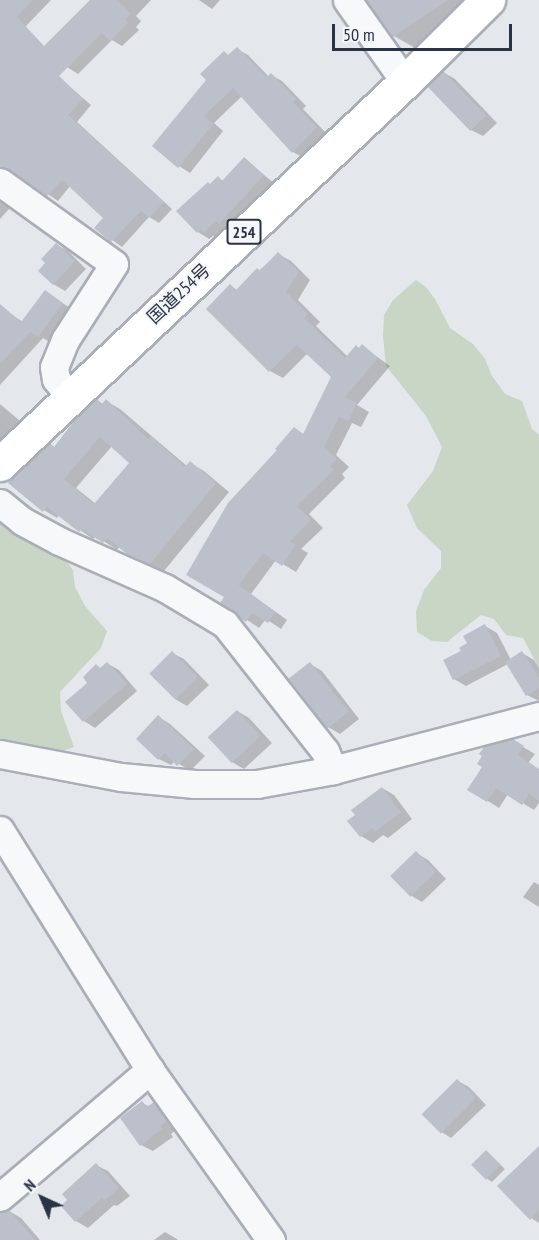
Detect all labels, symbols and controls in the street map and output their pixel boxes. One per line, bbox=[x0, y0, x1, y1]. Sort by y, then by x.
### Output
scale bar bbox=[335, 12, 515, 50]
text: 50 m bbox=[343, 23, 375, 46]
road number: 254 bbox=[226, 219, 262, 245]
street label: 国道254号 bbox=[143, 259, 215, 329]
north arrow bbox=[12, 1168, 72, 1228]
text: N bbox=[19, 1175, 40, 1195]

